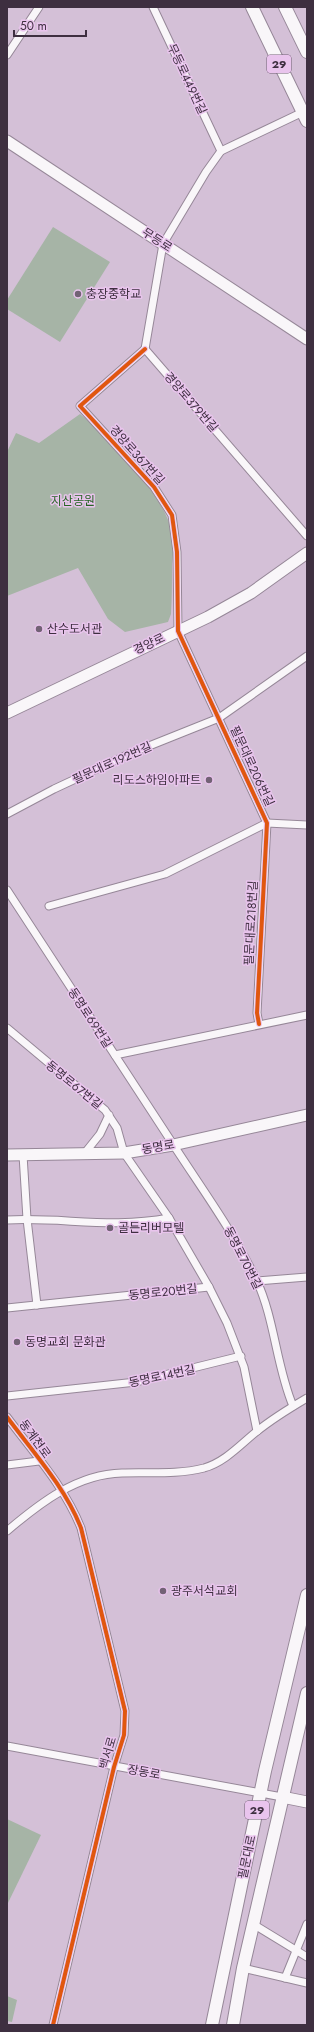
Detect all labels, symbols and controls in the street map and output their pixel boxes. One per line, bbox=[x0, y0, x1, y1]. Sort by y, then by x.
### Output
scale bar bbox=[14, 12, 86, 38]
text: 50 m bbox=[20, 17, 47, 35]
street label: 무등로449번길 bbox=[163, 41, 211, 117]
road number: 29 bbox=[267, 55, 291, 73]
street label: 무등로 bbox=[138, 223, 176, 257]
place label: 충장중학교 bbox=[86, 285, 141, 303]
marker: 충장중학교 bbox=[73, 289, 83, 299]
street label: 경양로379번길 bbox=[160, 368, 222, 436]
street label: 경양로367번길 bbox=[105, 421, 169, 489]
park label: 지산공원 bbox=[51, 492, 95, 510]
place label: 산수도서관 bbox=[47, 620, 102, 638]
marker: 산수도서관 bbox=[34, 624, 44, 634]
street label: 경양로 bbox=[130, 629, 168, 659]
street label: 필문대로206번길 bbox=[225, 723, 279, 809]
street label: 필문대로192번길 bbox=[69, 737, 155, 789]
place label: 리도스하임아파트 bbox=[113, 771, 201, 789]
marker: 리도스하임아파트 bbox=[204, 775, 214, 785]
street label: 필문대로218번길 bbox=[240, 880, 262, 966]
street label: 동명로69번길 bbox=[64, 984, 116, 1052]
street label: 동명로67번길 bbox=[42, 1056, 106, 1114]
street label: 동명로 bbox=[140, 1135, 176, 1159]
place label: 골든리버모텔 bbox=[118, 1219, 184, 1237]
marker: 골든리버모텔 bbox=[105, 1223, 115, 1233]
street label: 동명로70번길 bbox=[219, 1223, 267, 1293]
street label: 동명로20번길 bbox=[128, 1279, 198, 1305]
place label: 동명교회 문화관 bbox=[25, 1333, 106, 1351]
marker: 동명교회 문화관 bbox=[12, 1337, 22, 1347]
street label: 동명로14번길 bbox=[127, 1360, 197, 1392]
street label: 동계천로 bbox=[15, 1416, 55, 1462]
place label: 광주서석교회 bbox=[171, 1582, 237, 1600]
marker: 광주서석교회 bbox=[158, 1586, 168, 1596]
street label: 백서로 bbox=[95, 1735, 121, 1771]
street label: 장동로 bbox=[126, 1760, 162, 1784]
road number: 29 bbox=[245, 1801, 269, 1819]
street label: 필문대로 bbox=[234, 1834, 260, 1880]

